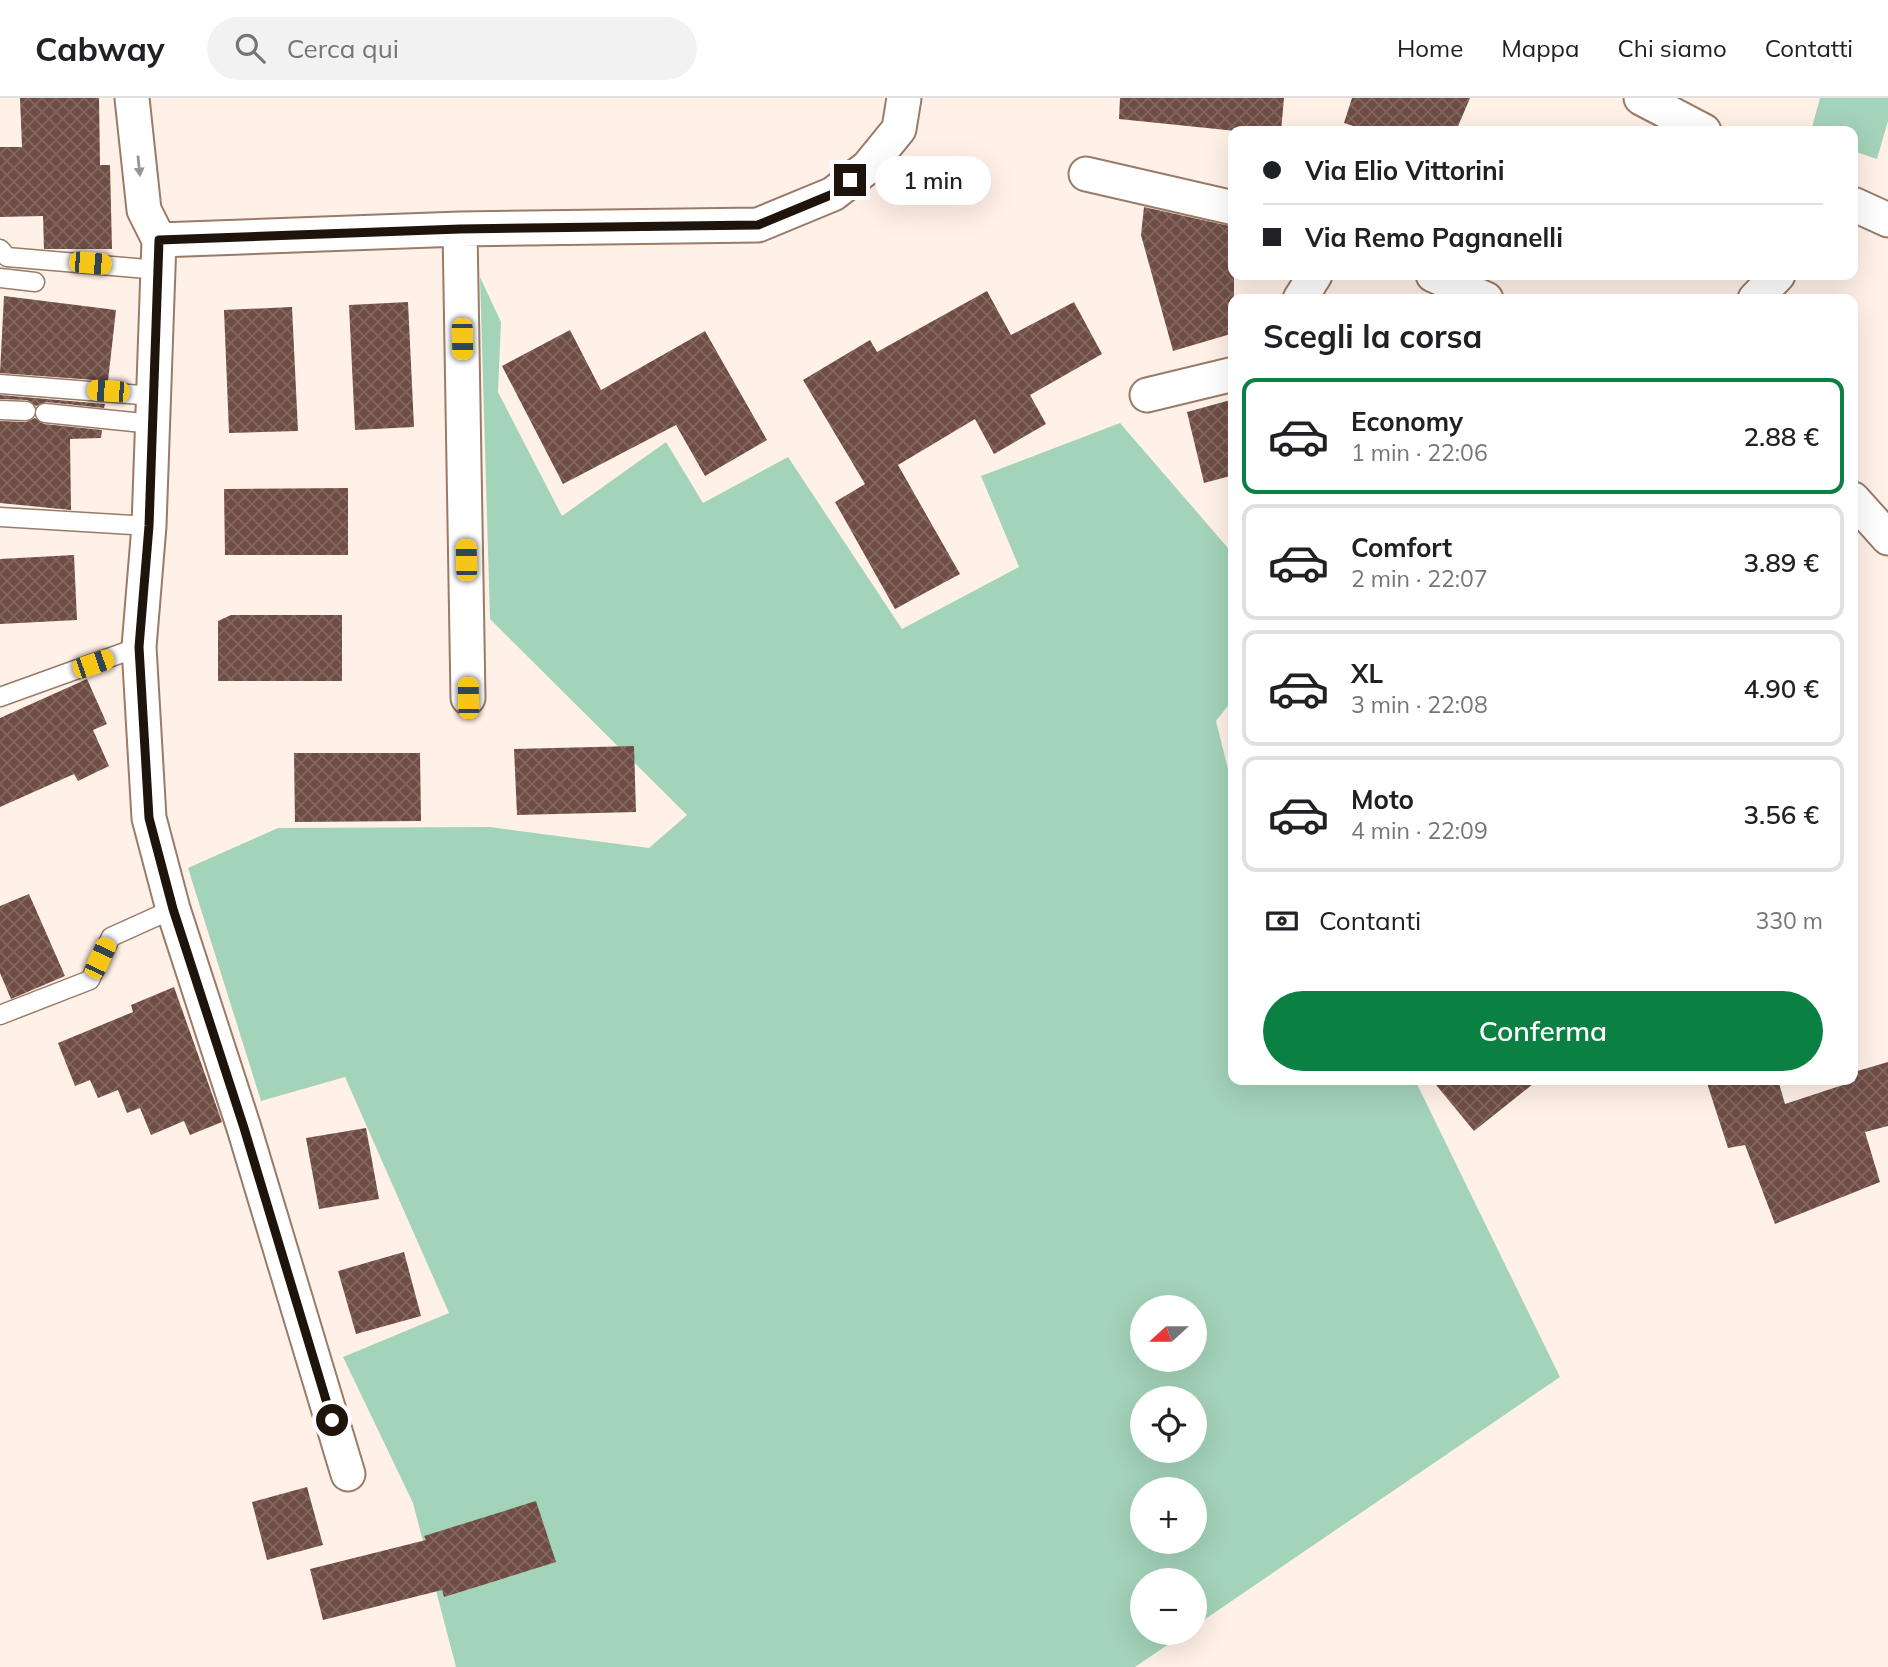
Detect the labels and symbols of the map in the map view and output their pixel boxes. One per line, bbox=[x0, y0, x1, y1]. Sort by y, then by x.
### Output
one-way arrow bbox=[134, 155, 145, 177]
callout: 1 min bbox=[874, 155, 990, 204]
route end bbox=[834, 164, 866, 196]
car bbox=[69, 251, 112, 275]
car bbox=[452, 318, 473, 360]
car bbox=[87, 379, 130, 403]
car bbox=[456, 539, 477, 581]
car bbox=[70, 647, 117, 681]
car bbox=[458, 677, 479, 719]
car bbox=[82, 935, 119, 981]
north arrow bbox=[1130, 1295, 1208, 1372]
route start bbox=[316, 1404, 348, 1436]

